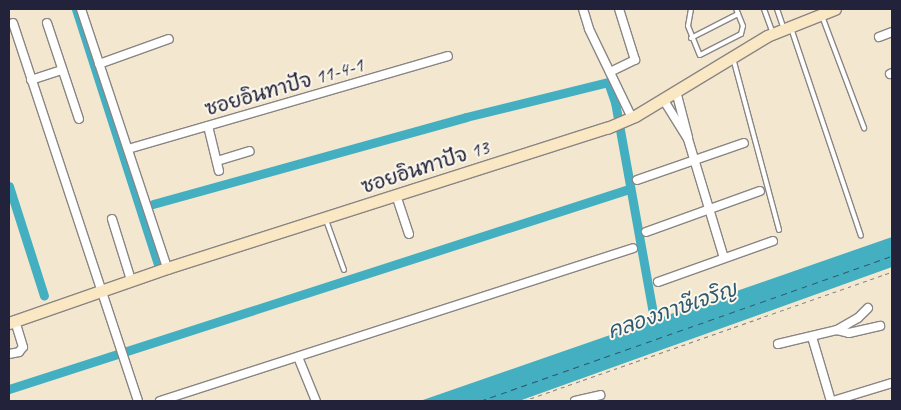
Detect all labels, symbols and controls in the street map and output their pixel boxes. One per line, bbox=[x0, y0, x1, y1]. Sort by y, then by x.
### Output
street label: ซอยอินทาปัจ 11-4-1 bbox=[202, 53, 366, 121]
street label: ซอยอินทาปัจ 13 bbox=[358, 135, 492, 199]
water label: คลองภาษีเจริญ bbox=[604, 276, 740, 344]

